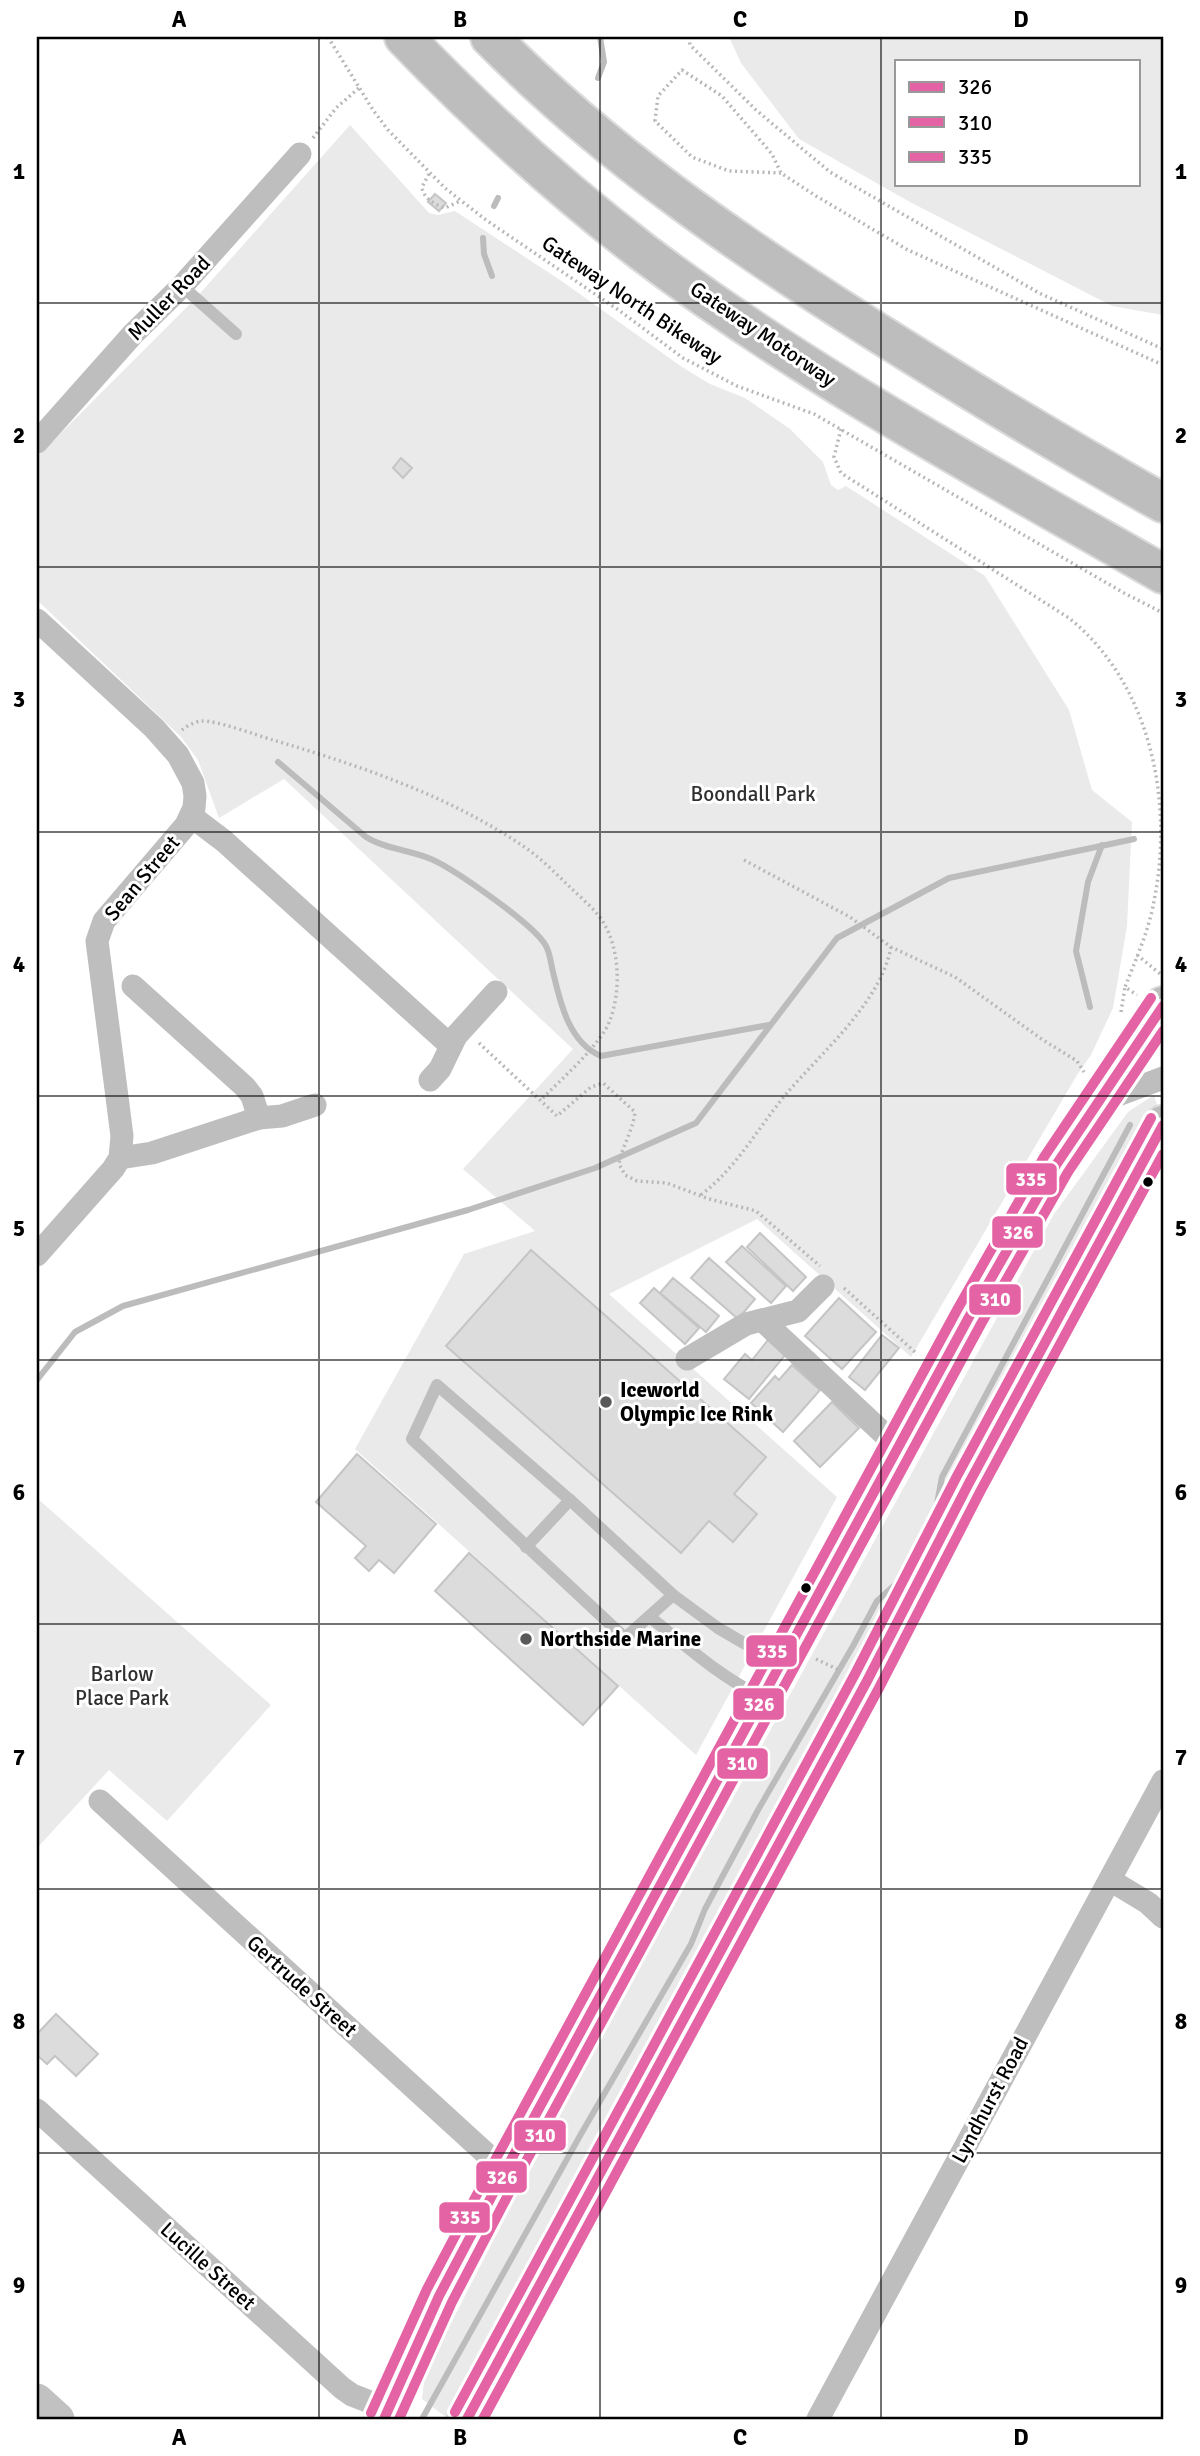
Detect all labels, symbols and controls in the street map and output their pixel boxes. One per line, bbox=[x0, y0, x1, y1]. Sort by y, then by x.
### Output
text: A bbox=[172, 5, 187, 34]
text: B bbox=[453, 5, 467, 34]
text: C bbox=[733, 5, 747, 34]
text: D bbox=[1013, 5, 1029, 34]
legend bbox=[895, 60, 1140, 186]
text: 326 bbox=[958, 74, 992, 100]
text: 310 bbox=[958, 110, 992, 136]
text: 335 bbox=[958, 144, 992, 170]
text: 1 bbox=[13, 157, 25, 186]
text: 1 bbox=[1175, 157, 1187, 186]
street label: Gateway North Bikeway bbox=[537, 230, 727, 370]
street label: Muller Road bbox=[122, 250, 216, 346]
street label: Gateway Motorway bbox=[685, 276, 841, 392]
text: 2 bbox=[13, 421, 25, 450]
text: 2 bbox=[1175, 421, 1187, 450]
text: 3 bbox=[13, 685, 25, 714]
text: 3 bbox=[1175, 685, 1187, 714]
park label: Boondall Park bbox=[691, 781, 816, 807]
street label: Sean Street bbox=[99, 830, 185, 926]
text: 4 bbox=[13, 950, 25, 979]
text: 4 bbox=[1175, 950, 1187, 979]
line badge: 335 bbox=[1005, 1162, 1058, 1196]
text: 335 bbox=[1016, 1168, 1046, 1192]
unlabelled marker bbox=[1141, 1175, 1155, 1189]
text: 5 bbox=[13, 1214, 25, 1243]
text: 5 bbox=[1175, 1214, 1187, 1243]
line badge: 326 bbox=[991, 1215, 1044, 1249]
text: 326 bbox=[1003, 1221, 1033, 1245]
line badge: 310 bbox=[968, 1283, 1022, 1316]
text: 310 bbox=[980, 1288, 1010, 1312]
place label: Iceworld Olympic Ice Rink bbox=[620, 1377, 773, 1427]
marker: Iceworld Olympic Ice Rink bbox=[598, 1394, 614, 1410]
text: 6 bbox=[13, 1478, 25, 1507]
text: 6 bbox=[1175, 1478, 1187, 1507]
unlabelled marker bbox=[799, 1581, 813, 1595]
place label: Northside Marine bbox=[540, 1626, 701, 1652]
marker: Northside Marine bbox=[518, 1631, 534, 1647]
line badge: 335 bbox=[745, 1634, 798, 1668]
text: 335 bbox=[757, 1640, 787, 1664]
park label: Barlow Place Park bbox=[75, 1661, 169, 1711]
line badge: 326 bbox=[732, 1687, 785, 1721]
text: 326 bbox=[744, 1693, 774, 1717]
text: 7 bbox=[13, 1743, 25, 1772]
text: 7 bbox=[1175, 1743, 1187, 1772]
line badge: 310 bbox=[716, 1747, 769, 1780]
text: 310 bbox=[727, 1752, 757, 1776]
street label: Gertrude Street bbox=[241, 1930, 363, 2042]
text: 8 bbox=[13, 2007, 25, 2036]
text: 8 bbox=[1175, 2007, 1187, 2036]
street label: Lyndhurst Road bbox=[946, 2032, 1034, 2168]
line badge: 310 bbox=[513, 2119, 567, 2152]
text: 310 bbox=[525, 2124, 555, 2148]
line badge: 326 bbox=[475, 2160, 528, 2194]
text: 326 bbox=[487, 2166, 517, 2190]
line badge: 335 bbox=[438, 2201, 491, 2234]
text: 335 bbox=[450, 2206, 480, 2230]
street label: Lucille Street bbox=[155, 2216, 261, 2316]
text: 9 bbox=[13, 2271, 25, 2300]
text: 9 bbox=[1175, 2271, 1187, 2300]
text: A bbox=[172, 2423, 187, 2452]
text: B bbox=[453, 2423, 467, 2452]
text: C bbox=[733, 2423, 747, 2452]
text: D bbox=[1013, 2423, 1029, 2452]

